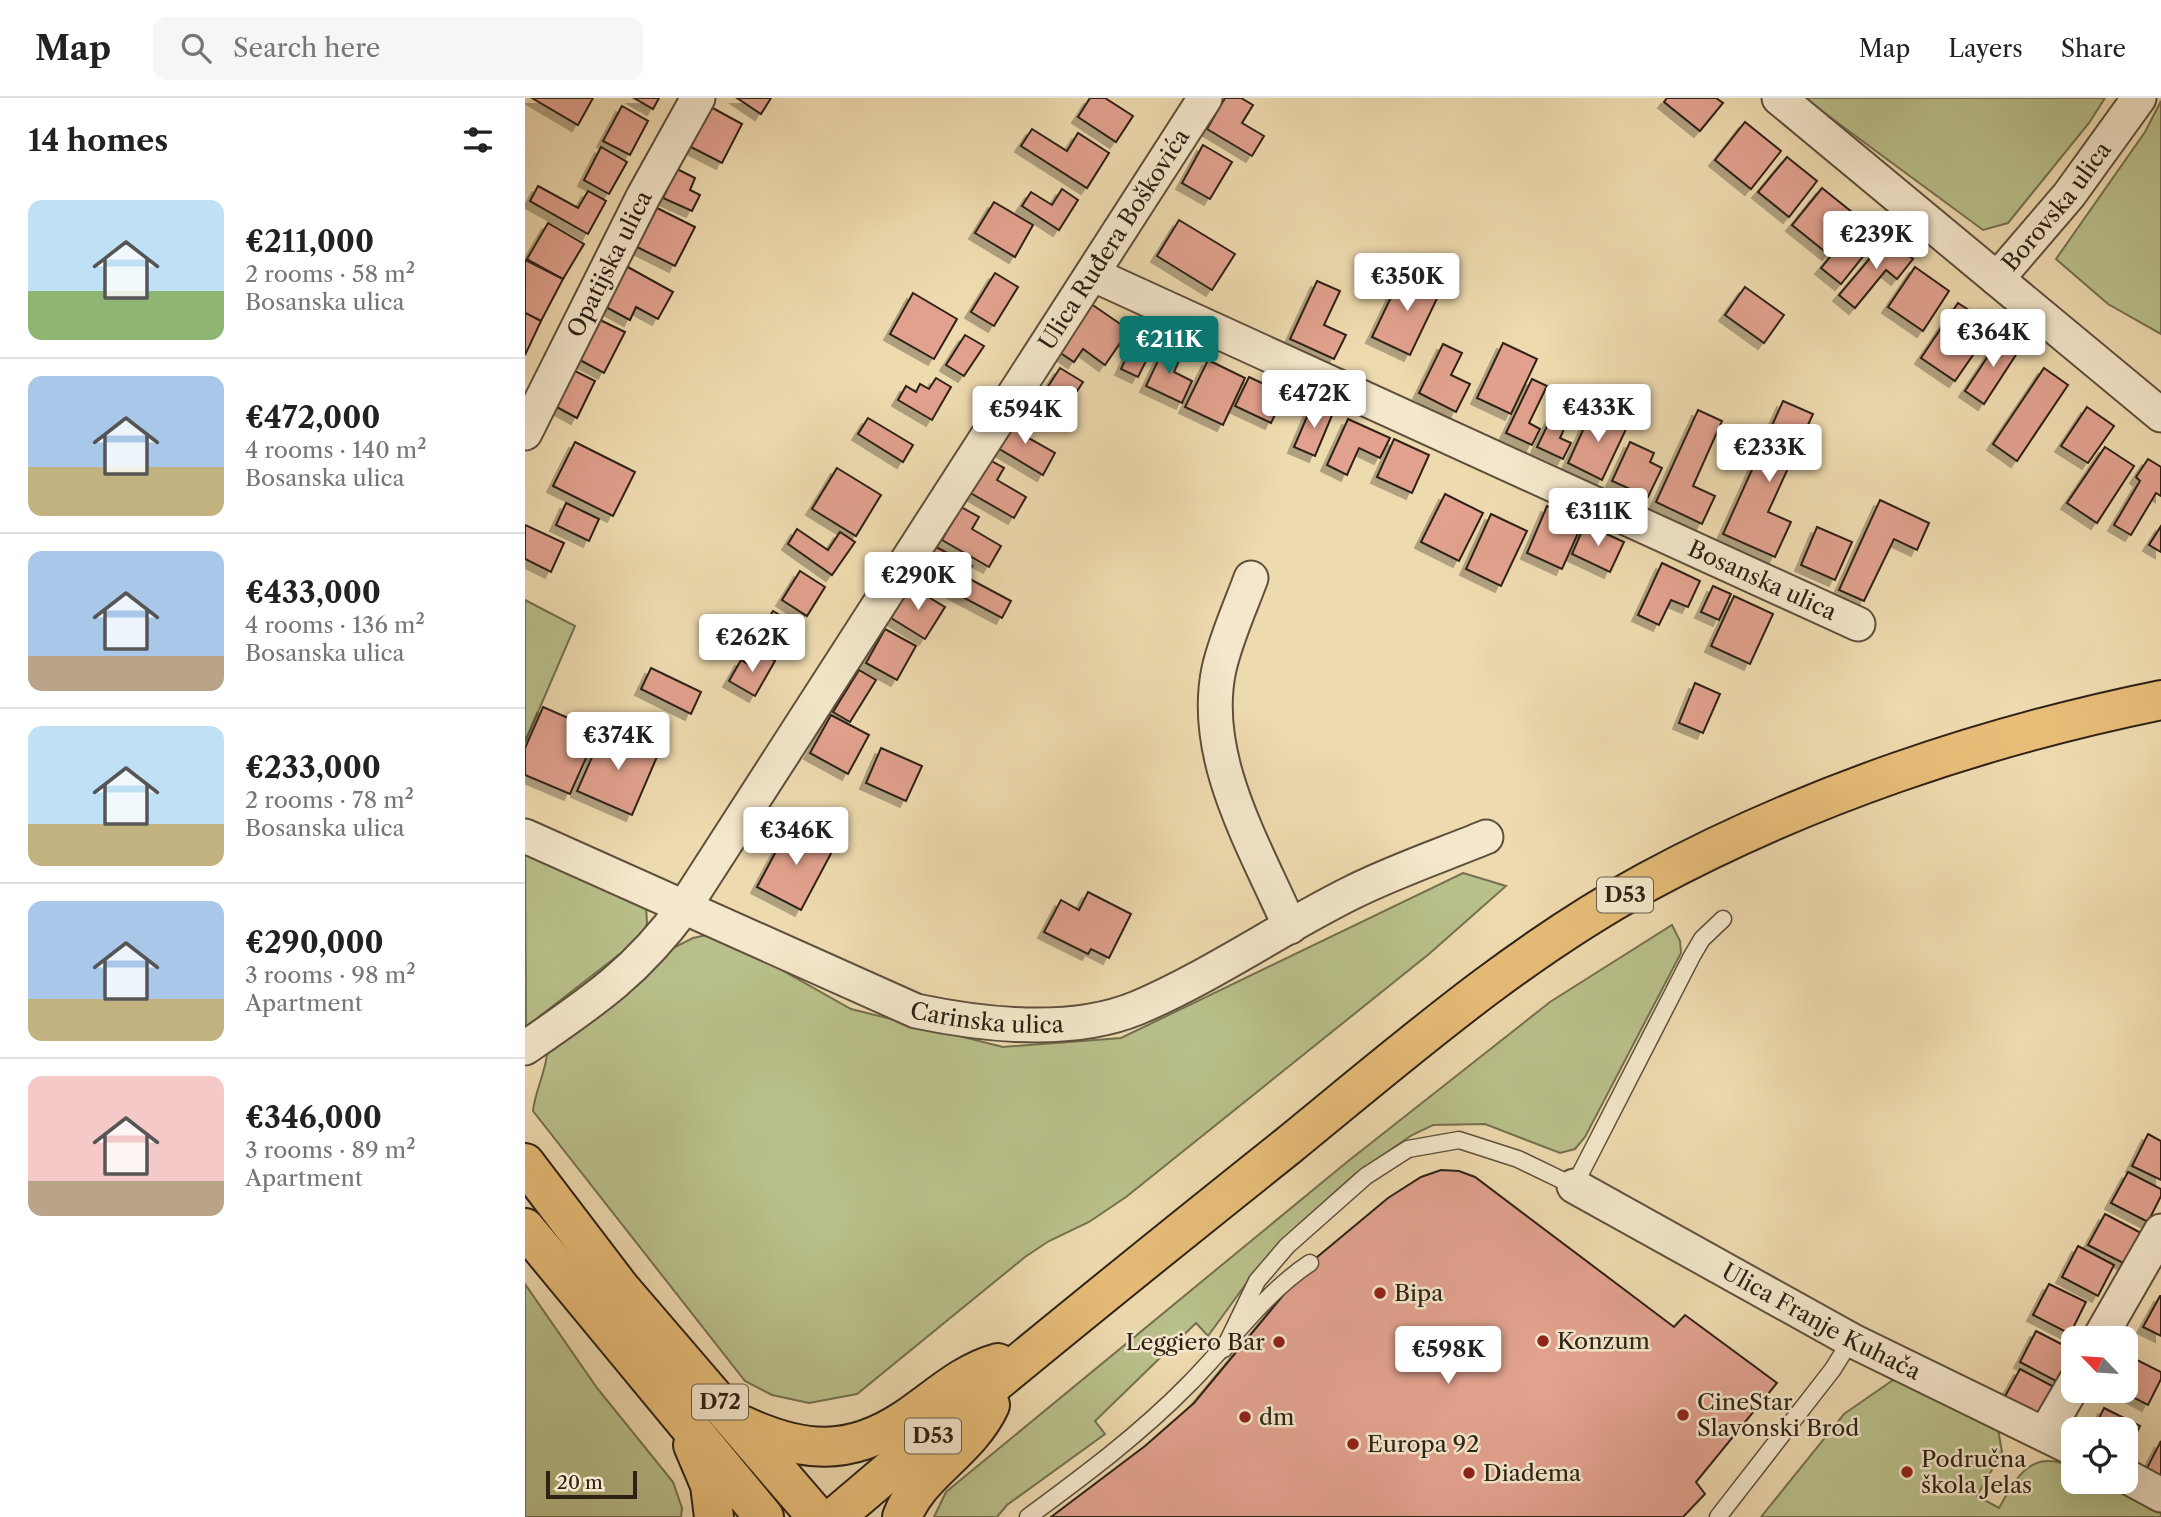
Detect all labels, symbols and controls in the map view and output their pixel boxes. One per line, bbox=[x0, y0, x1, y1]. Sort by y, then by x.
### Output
search box bbox=[153, 17, 643, 80]
text: Map bbox=[35, 28, 111, 69]
icon: search bbox=[177, 29, 215, 67]
text: Search here bbox=[233, 32, 380, 64]
text: Map bbox=[1859, 34, 1910, 63]
text: Layers bbox=[1948, 34, 2023, 63]
text: Share bbox=[2061, 34, 2126, 63]
icon: filters bbox=[459, 121, 497, 159]
text: 14 homes bbox=[28, 122, 168, 159]
street label: Ulica Ruđera Boškovića bbox=[1033, 123, 1196, 355]
street label: Borovska ulica bbox=[1996, 135, 2117, 277]
street label: Opatijska ulica bbox=[561, 185, 658, 342]
pin: €239K bbox=[1827, 212, 1925, 271]
text: €239K bbox=[1839, 220, 1913, 248]
text: €211,000 bbox=[245, 223, 374, 260]
icon: home bbox=[84, 228, 168, 312]
pin: €350K bbox=[1358, 254, 1456, 313]
text: 2 rooms · 58 m² bbox=[245, 260, 415, 288]
text: €350K bbox=[1370, 262, 1444, 290]
text: Bosanska ulica bbox=[245, 288, 405, 316]
pin: €364K bbox=[1944, 310, 2042, 369]
pin: €211K bbox=[1120, 316, 1218, 376]
text: €364K bbox=[1956, 318, 2030, 346]
text: €211K bbox=[1135, 325, 1203, 353]
pin: €472K bbox=[1265, 370, 1363, 430]
text: €472K bbox=[1278, 379, 1350, 407]
pin: €433K bbox=[1549, 384, 1647, 444]
pin: €594K bbox=[976, 386, 1074, 446]
text: €433K bbox=[1562, 393, 1634, 421]
text: €594K bbox=[988, 395, 1062, 423]
text: €472,000 bbox=[245, 399, 380, 436]
icon: home bbox=[84, 404, 168, 488]
pin: €233K bbox=[1720, 424, 1818, 484]
text: €233K bbox=[1733, 433, 1805, 461]
text: 4 rooms · 140 m² bbox=[245, 436, 427, 464]
text: Bosanska ulica bbox=[245, 464, 405, 492]
pin: €311K bbox=[1549, 489, 1647, 548]
text: €311K bbox=[1565, 497, 1631, 525]
street label: Bosanska ulica bbox=[1684, 534, 1842, 627]
pin: €290K bbox=[869, 552, 967, 612]
text: €290K bbox=[881, 561, 955, 589]
text: €433,000 bbox=[245, 574, 381, 611]
icon: home bbox=[84, 579, 168, 663]
text: 4 rooms · 136 m² bbox=[245, 611, 425, 639]
pin: €262K bbox=[703, 614, 801, 674]
text: €262K bbox=[715, 623, 789, 651]
text: Bosanska ulica bbox=[245, 639, 405, 667]
pin: €374K bbox=[569, 712, 667, 772]
text: €374K bbox=[583, 721, 653, 749]
text: €233,000 bbox=[245, 749, 381, 786]
icon: home bbox=[84, 754, 168, 838]
text: 2 rooms · 78 m² bbox=[245, 786, 414, 814]
pin: €346K bbox=[747, 808, 845, 867]
text: Bosanska ulica bbox=[245, 814, 405, 842]
text: €346K bbox=[759, 816, 833, 844]
road number: D53 bbox=[1597, 878, 1653, 912]
text: €290,000 bbox=[245, 924, 384, 961]
icon: home bbox=[84, 929, 168, 1013]
text: 3 rooms · 98 m² bbox=[245, 961, 416, 989]
text: Apartment bbox=[245, 989, 363, 1017]
street label: Carinska ulica bbox=[908, 996, 1065, 1039]
text: €346,000 bbox=[245, 1099, 382, 1136]
icon: home bbox=[84, 1104, 168, 1188]
text: 3 rooms · 89 m² bbox=[245, 1136, 416, 1164]
text: Apartment bbox=[245, 1164, 363, 1192]
street label: Ulica Franje Kuhača bbox=[1717, 1257, 1926, 1386]
place label: Bipa bbox=[1394, 1279, 1444, 1307]
marker: Bipa bbox=[1372, 1285, 1388, 1301]
pin: €598K bbox=[1399, 1326, 1497, 1386]
north arrow bbox=[2061, 1326, 2139, 1404]
map controls bbox=[2061, 1326, 2138, 1494]
place label: Konzum bbox=[1557, 1327, 1650, 1355]
place label: Leggiero Bar bbox=[1125, 1328, 1265, 1356]
marker: Konzum bbox=[1535, 1333, 1551, 1349]
marker: Leggiero Bar bbox=[1271, 1334, 1287, 1350]
text: €598K bbox=[1411, 1335, 1485, 1363]
road number: D72 bbox=[692, 1384, 748, 1420]
place label: CineStar Slavonski Brod bbox=[1697, 1388, 1859, 1442]
place label: dm bbox=[1259, 1403, 1294, 1431]
marker: CineStar Slavonski Brod bbox=[1675, 1407, 1691, 1423]
marker: dm bbox=[1237, 1409, 1253, 1425]
button: locate bbox=[2061, 1417, 2138, 1494]
road number: D53 bbox=[905, 1418, 961, 1454]
place label: Europa 92 bbox=[1367, 1430, 1479, 1458]
marker: Europa 92 bbox=[1345, 1436, 1361, 1452]
place label: Područna škola Jelas bbox=[1921, 1445, 2032, 1499]
place label: Diadema bbox=[1483, 1459, 1582, 1487]
marker: Područna škola Jelas bbox=[1899, 1464, 1915, 1480]
marker: Diadema bbox=[1461, 1465, 1477, 1481]
scale bar bbox=[546, 1468, 637, 1500]
text: 20 m bbox=[557, 1471, 603, 1494]

